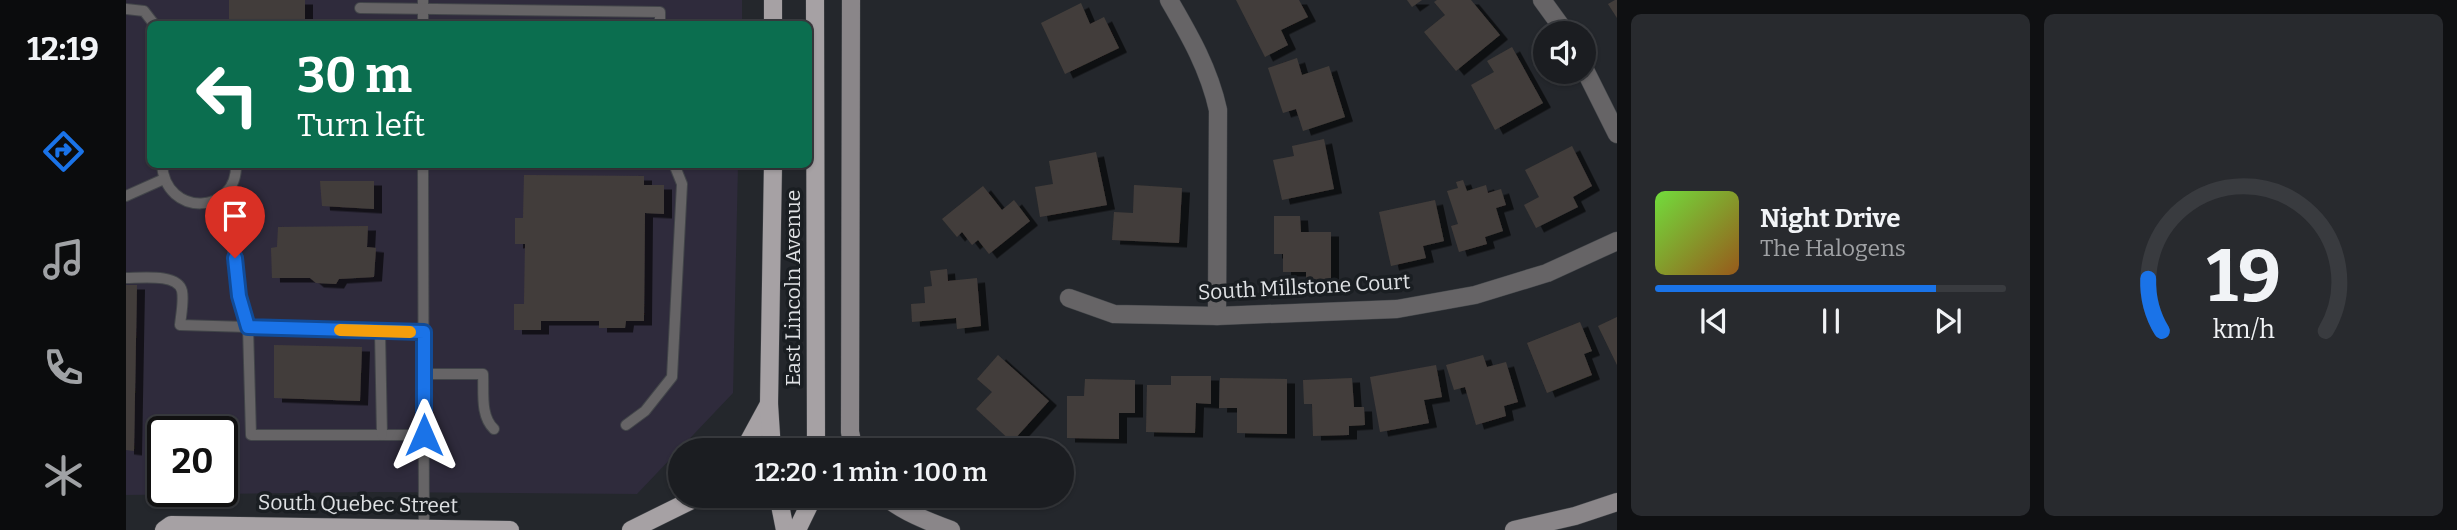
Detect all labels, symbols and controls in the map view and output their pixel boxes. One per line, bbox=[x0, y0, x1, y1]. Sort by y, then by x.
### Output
map controls bbox=[1533, 21, 1596, 84]
button: sound bbox=[1533, 21, 1596, 84]
text: 12:19 bbox=[27, 30, 99, 68]
text: 30 m bbox=[297, 46, 412, 105]
icon: left bbox=[182, 49, 273, 140]
text: Turn left bbox=[297, 106, 425, 144]
icon: directions bbox=[39, 127, 88, 176]
pin bbox=[205, 186, 265, 258]
street label: East Lincoln Avenue bbox=[780, 190, 806, 386]
icon: arrive bbox=[216, 197, 254, 235]
text: Night Drive bbox=[1760, 203, 1901, 234]
text: 19 bbox=[2206, 233, 2281, 320]
text: The Halogens bbox=[1760, 234, 1906, 262]
icon: music bbox=[39, 235, 88, 284]
street label: South Millstone Court bbox=[1197, 268, 1411, 306]
icon: previous bbox=[1695, 302, 1733, 340]
icon: pause bbox=[1812, 302, 1850, 340]
icon: next bbox=[1929, 302, 1967, 340]
text: km/h bbox=[2213, 315, 2275, 345]
icon: phone bbox=[39, 343, 88, 392]
position arrow bbox=[387, 398, 461, 472]
speed limit sign: 20 bbox=[147, 416, 238, 507]
icon: climate bbox=[39, 451, 88, 500]
text: 12:20 · 1 min · 100 m bbox=[755, 457, 987, 488]
street label: South Quebec Street bbox=[258, 489, 459, 519]

